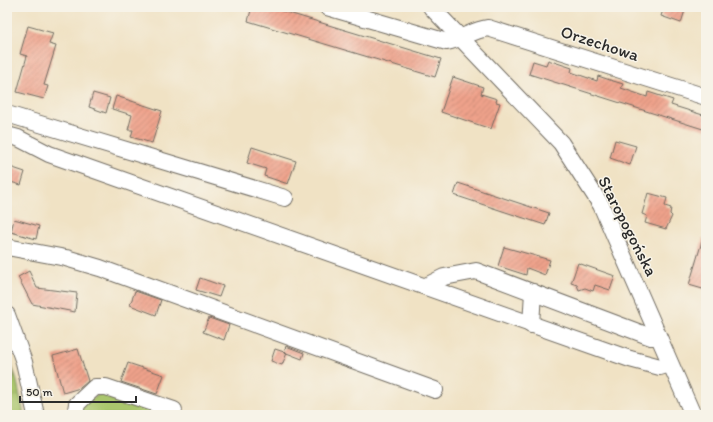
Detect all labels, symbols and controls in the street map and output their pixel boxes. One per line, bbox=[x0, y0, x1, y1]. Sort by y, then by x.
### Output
street label: Orzechowa bbox=[558, 21, 642, 65]
street label: Staropogońska bbox=[594, 173, 662, 279]
scale bar bbox=[20, 378, 136, 404]
text: 50 m bbox=[26, 385, 52, 399]

